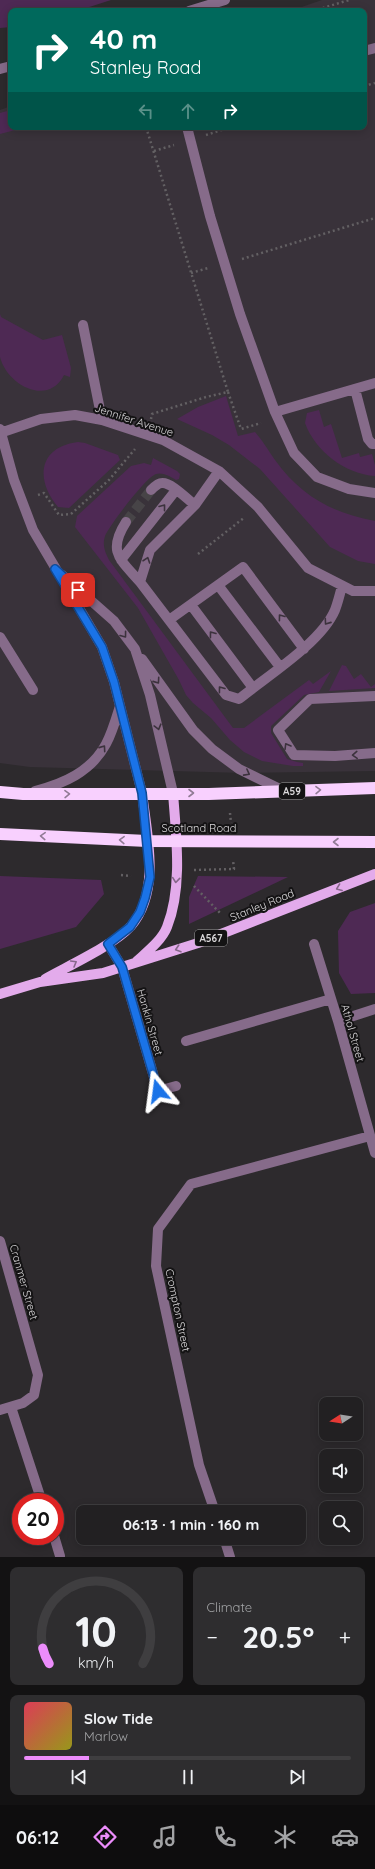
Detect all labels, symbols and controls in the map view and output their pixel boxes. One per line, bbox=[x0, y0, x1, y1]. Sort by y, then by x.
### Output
text: 40 m bbox=[90, 21, 157, 56]
icon: right bbox=[24, 24, 76, 76]
text: Stanley Road bbox=[90, 56, 201, 79]
icon: left bbox=[135, 100, 157, 122]
icon: ahead bbox=[177, 100, 199, 122]
icon: right bbox=[219, 100, 241, 122]
street label: Jennifer Avenue bbox=[93, 401, 175, 439]
one-way arrow bbox=[158, 505, 165, 512]
one-way arrow bbox=[142, 556, 150, 563]
pin bbox=[61, 573, 95, 607]
icon: arrive bbox=[67, 579, 89, 601]
one-way arrow bbox=[279, 615, 286, 622]
one-way arrow bbox=[325, 617, 332, 624]
one-way arrow bbox=[120, 631, 127, 638]
one-way arrow bbox=[210, 631, 217, 638]
one-way arrow bbox=[152, 677, 159, 684]
one-way arrow bbox=[219, 687, 226, 694]
one-way arrow bbox=[154, 724, 162, 730]
one-way arrow bbox=[284, 743, 291, 750]
one-way arrow bbox=[98, 746, 105, 753]
one-way arrow bbox=[352, 750, 358, 759]
one-way arrow bbox=[243, 769, 250, 776]
road number: A59 bbox=[279, 783, 305, 799]
one-way arrow bbox=[315, 786, 321, 794]
one-way arrow bbox=[64, 789, 70, 798]
one-way arrow bbox=[188, 789, 194, 798]
street label: Scotland Road bbox=[162, 821, 236, 835]
one-way arrow bbox=[40, 832, 46, 841]
one-way arrow bbox=[119, 836, 125, 844]
one-way arrow bbox=[333, 838, 339, 846]
one-way arrow bbox=[172, 877, 181, 883]
one-way arrow bbox=[335, 883, 342, 891]
street label: Stanley Road bbox=[228, 886, 296, 924]
road number: A567 bbox=[195, 930, 227, 946]
one-way arrow bbox=[175, 945, 182, 953]
one-way arrow bbox=[70, 960, 77, 968]
street label: Hankin Street bbox=[134, 987, 166, 1057]
street label: Athol Street bbox=[338, 1003, 368, 1064]
position arrow bbox=[137, 1070, 179, 1112]
street label: Cranmer Street bbox=[7, 1243, 42, 1322]
street label: Crompton Street bbox=[162, 1267, 194, 1353]
north arrow bbox=[319, 1397, 363, 1441]
map controls bbox=[319, 1397, 363, 1545]
button: sound bbox=[319, 1449, 363, 1493]
speed limit sign: 20 bbox=[12, 1493, 64, 1545]
button: search bbox=[319, 1501, 363, 1545]
text: 06:13 · 1 min · 160 m bbox=[123, 1515, 259, 1534]
text: Climate bbox=[207, 1599, 252, 1615]
text: 10 bbox=[75, 1605, 117, 1657]
text: 20.5° bbox=[242, 1618, 314, 1656]
text: − bbox=[207, 1623, 218, 1651]
text: + bbox=[339, 1623, 351, 1651]
text: km/h bbox=[78, 1654, 114, 1672]
text: Slow Tide bbox=[84, 1709, 153, 1728]
text: Marlow bbox=[84, 1728, 128, 1744]
icon: previous bbox=[68, 1766, 90, 1788]
icon: pause bbox=[177, 1766, 199, 1788]
icon: next bbox=[286, 1766, 308, 1788]
icon: directions bbox=[91, 1823, 119, 1851]
icon: music bbox=[151, 1823, 179, 1851]
icon: phone bbox=[211, 1823, 239, 1851]
icon: climate bbox=[271, 1823, 299, 1851]
icon: car bbox=[331, 1823, 359, 1851]
text: 06:12 bbox=[16, 1826, 59, 1849]

